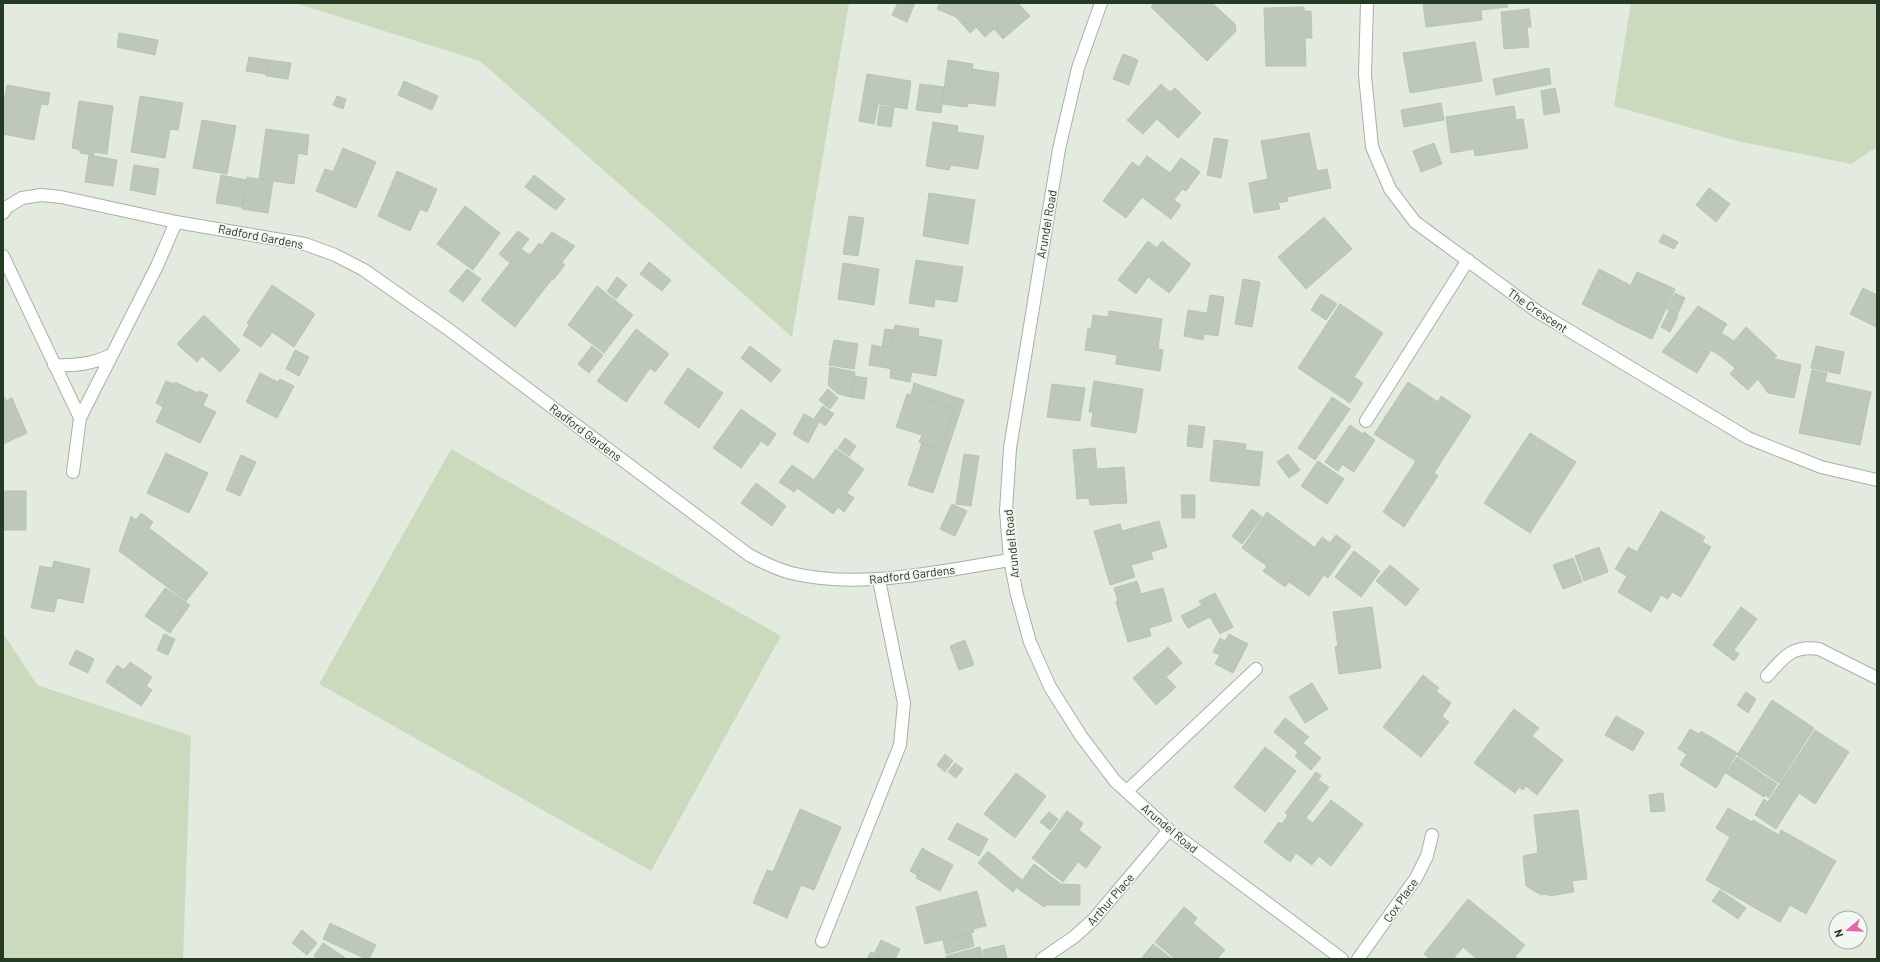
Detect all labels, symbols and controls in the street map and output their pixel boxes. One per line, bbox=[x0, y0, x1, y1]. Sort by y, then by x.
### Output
street label: Arundel Road bbox=[1033, 189, 1059, 259]
street label: Radford Gardens bbox=[217, 221, 305, 251]
street label: The Crescent bbox=[1505, 285, 1571, 335]
street label: Radford Gardens bbox=[547, 400, 625, 464]
street label: Arundel Road bbox=[1000, 509, 1022, 579]
street label: Radford Gardens bbox=[868, 562, 956, 586]
street label: Arundel Road bbox=[1139, 800, 1201, 856]
street label: Arthur Place bbox=[1084, 870, 1136, 928]
street label: Cox Place bbox=[1380, 875, 1420, 925]
north arrow bbox=[1828, 910, 1868, 950]
text: N bbox=[1831, 928, 1845, 939]

